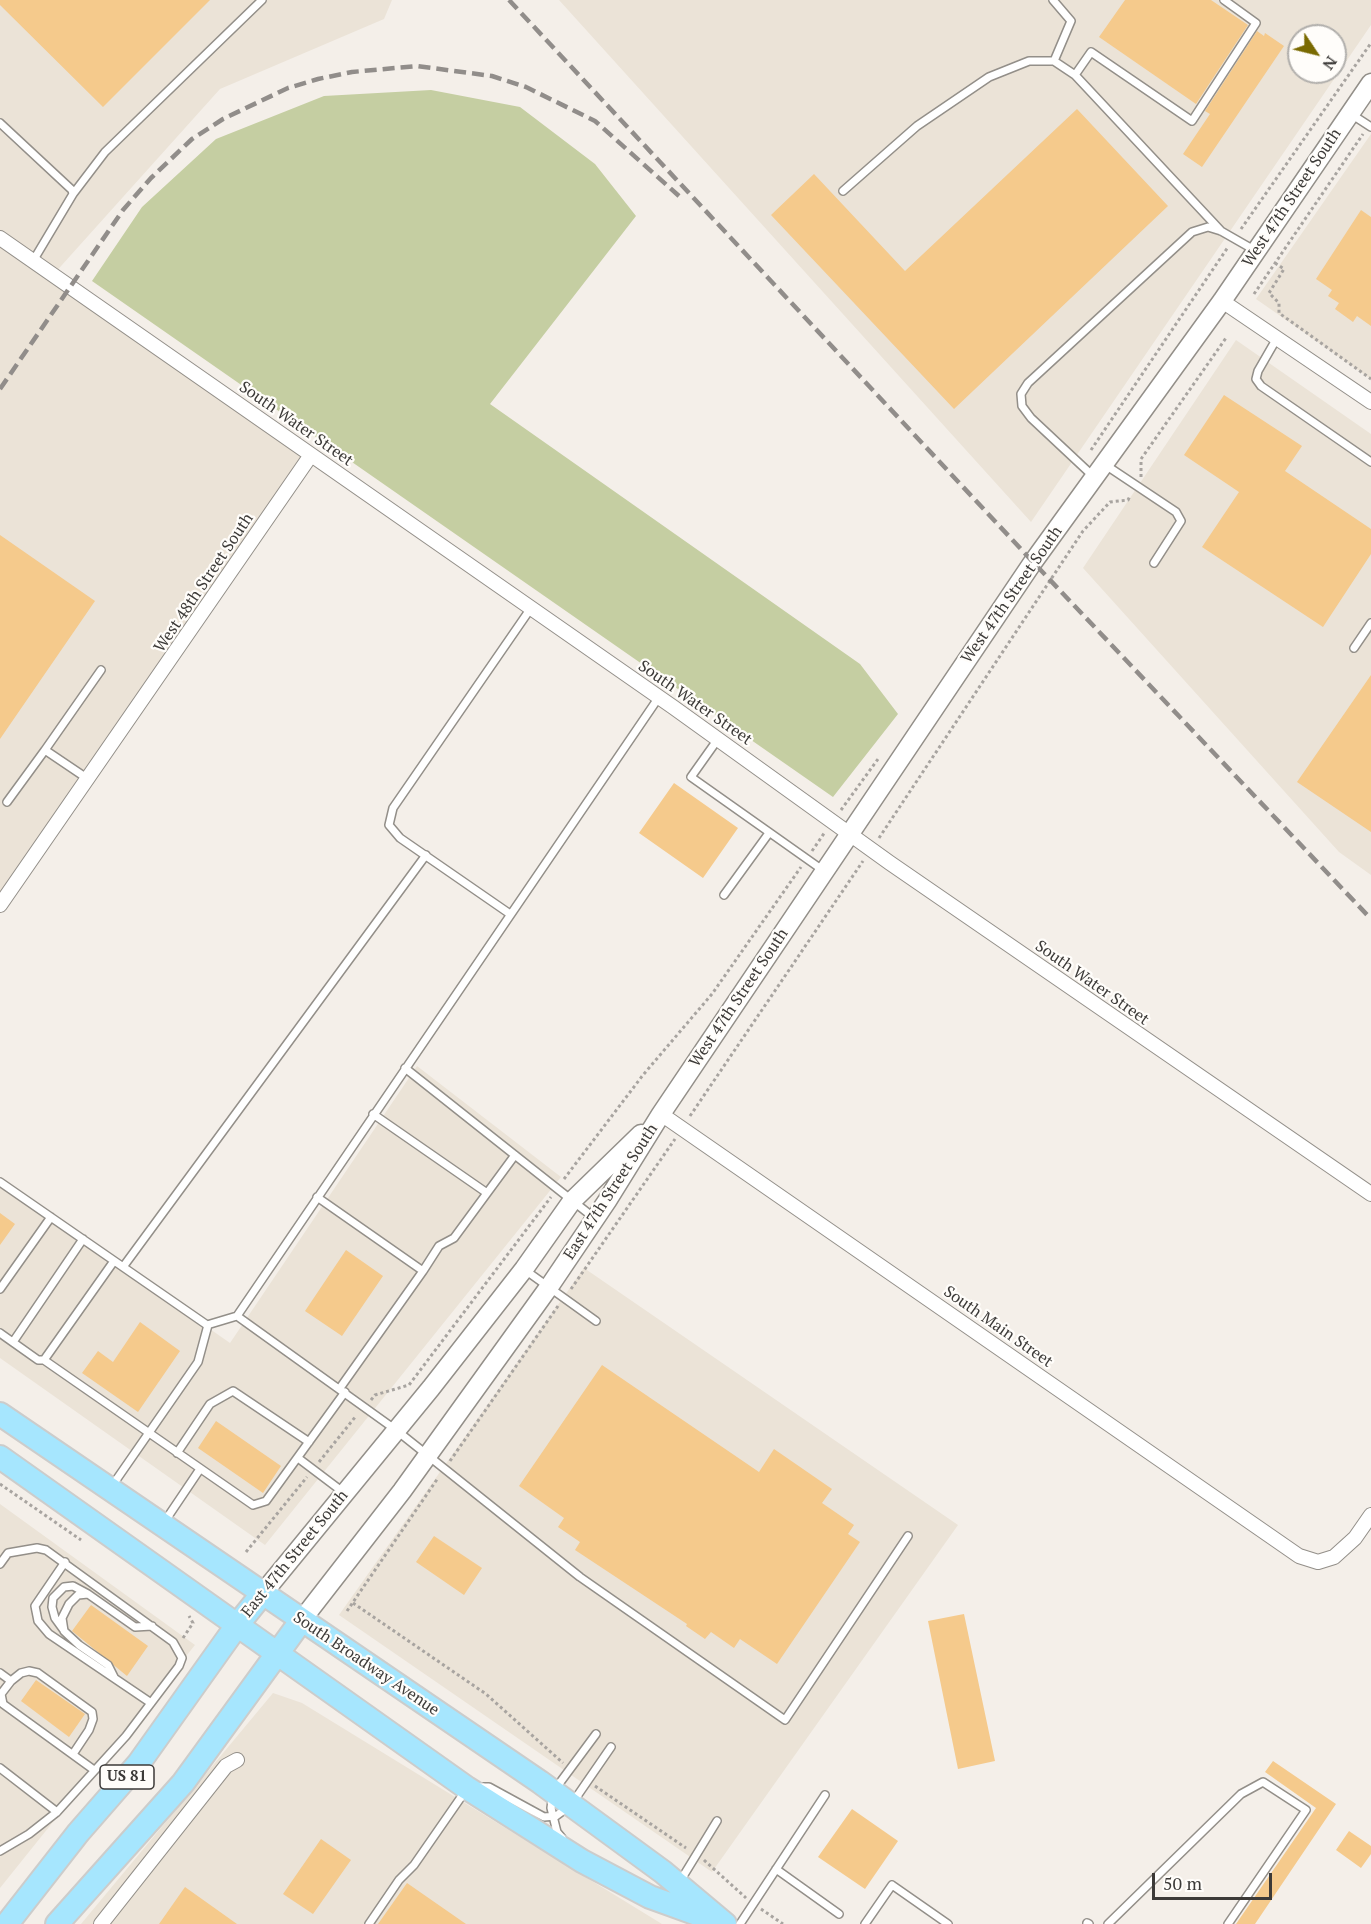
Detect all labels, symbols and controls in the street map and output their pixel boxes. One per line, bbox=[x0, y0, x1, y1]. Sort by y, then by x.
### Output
north arrow bbox=[1287, 24, 1347, 84]
text: N bbox=[1318, 52, 1343, 74]
street label: West 47th Street South bbox=[1239, 125, 1345, 271]
street label: South Water Street bbox=[235, 378, 357, 470]
street label: West 48th Street South bbox=[150, 510, 258, 656]
street label: West 47th Street South bbox=[957, 523, 1067, 667]
street label: South Water Street bbox=[634, 657, 756, 749]
street label: West 47th Street South bbox=[686, 925, 792, 1071]
street label: South Water Street bbox=[1031, 937, 1153, 1029]
street label: East 47th Street South bbox=[560, 1120, 662, 1264]
street label: South Main Street bbox=[940, 1282, 1056, 1372]
street label: East 47th Street South bbox=[238, 1486, 352, 1622]
street label: South Broadway Avenue bbox=[289, 1608, 443, 1720]
road number: US 81 bbox=[100, 1765, 154, 1789]
scale bar bbox=[1155, 1861, 1275, 1899]
text: 50 m bbox=[1163, 1871, 1202, 1895]

